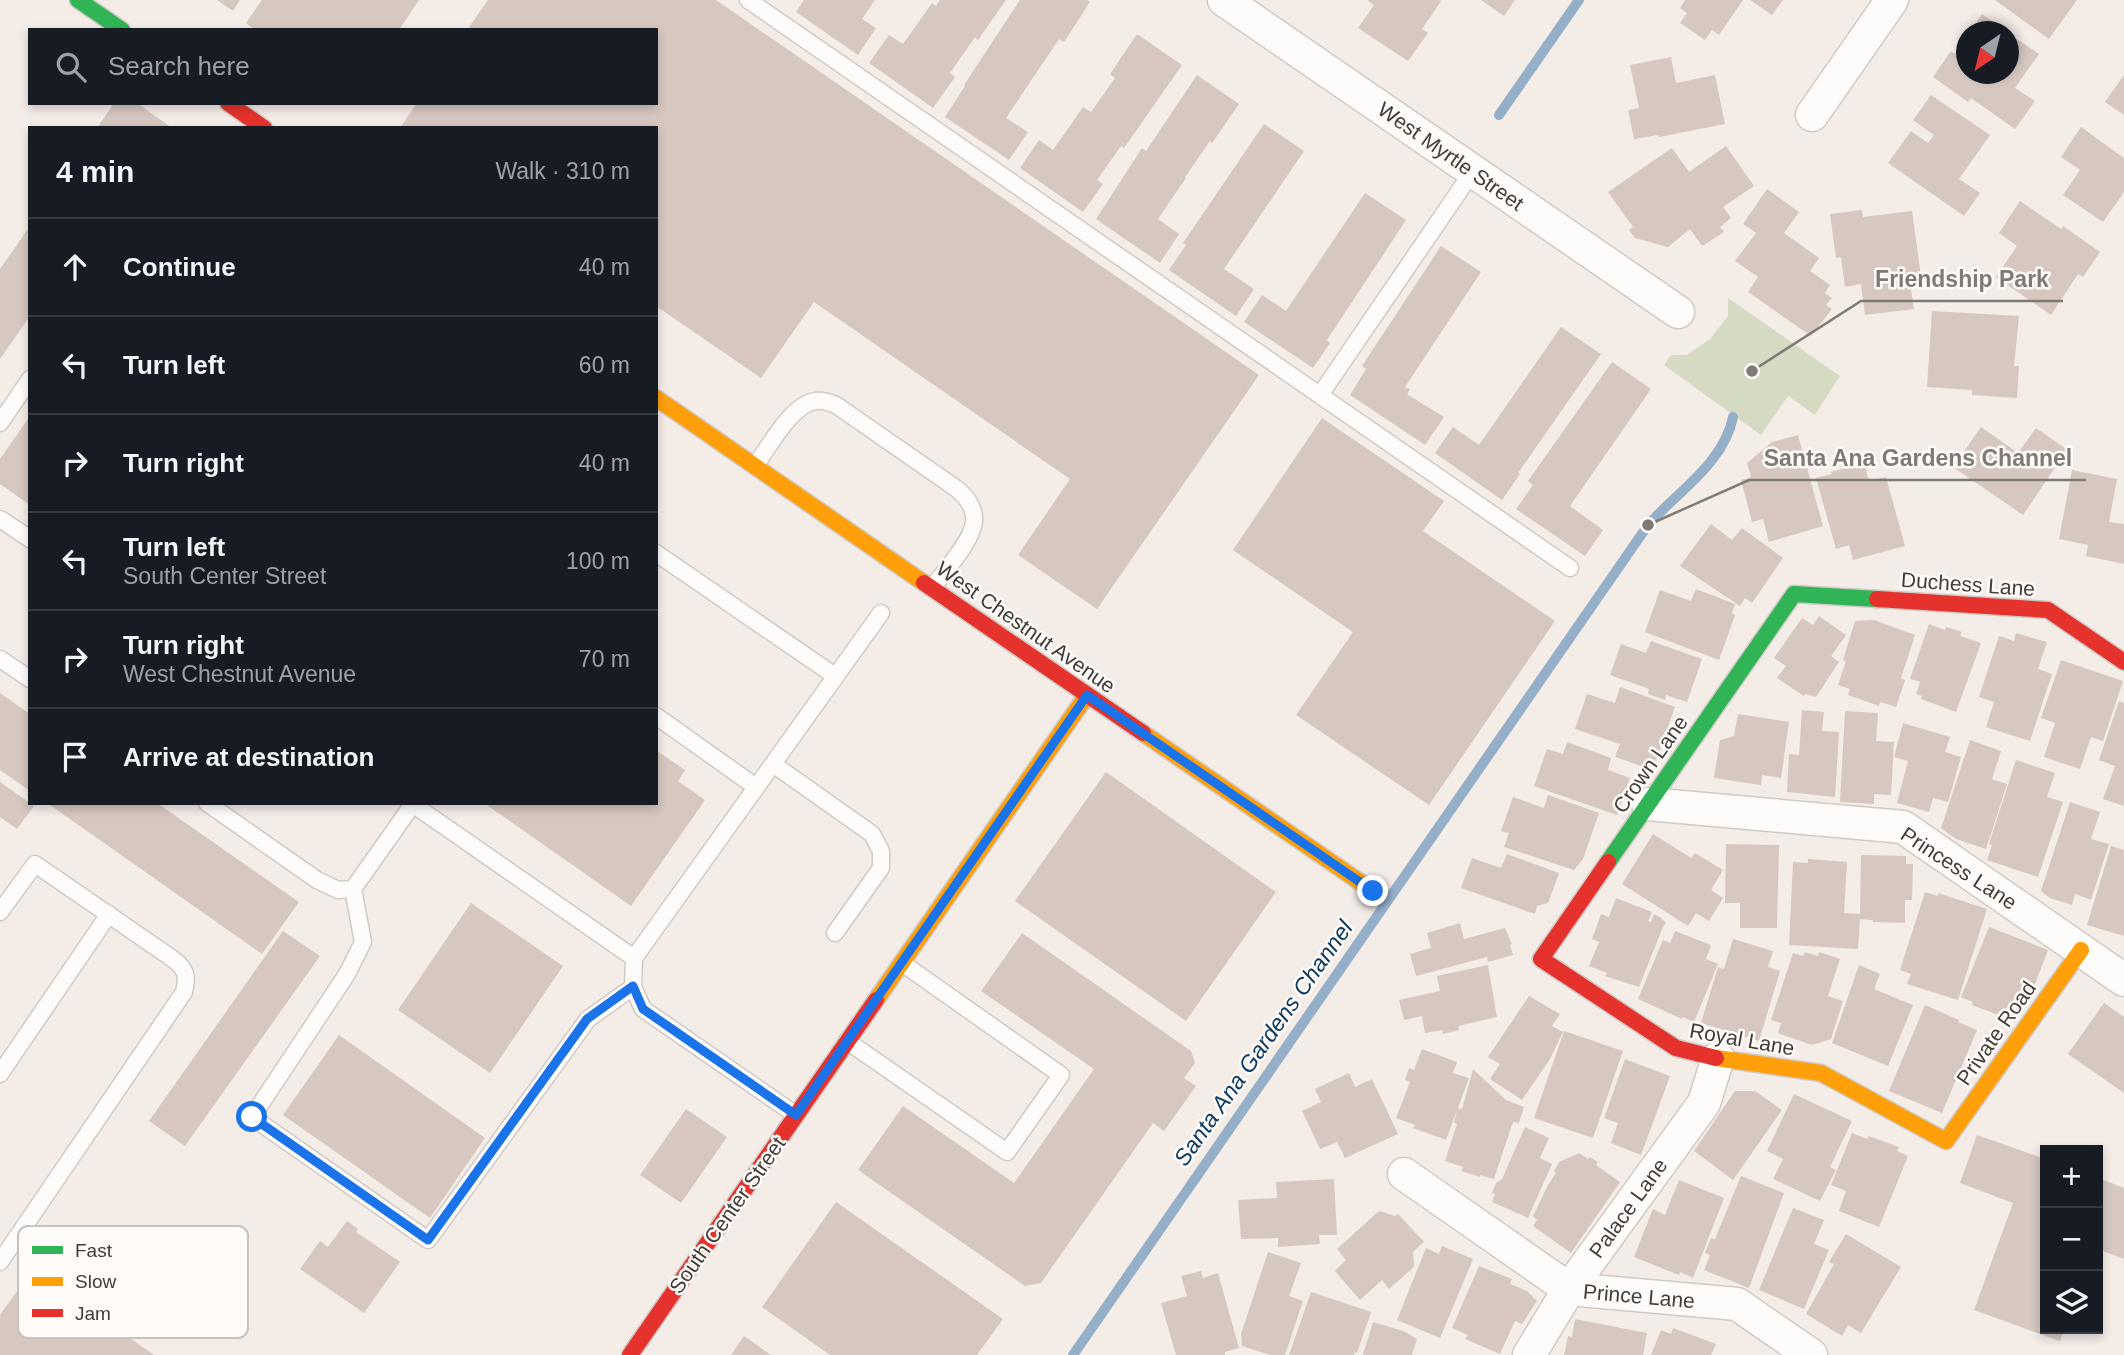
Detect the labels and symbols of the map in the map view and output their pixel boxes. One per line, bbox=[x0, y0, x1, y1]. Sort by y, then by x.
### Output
north arrow bbox=[1956, 21, 2019, 84]
street label: West Myrtle Street bbox=[1374, 97, 1528, 215]
callout: Friendship Park bbox=[1861, 257, 2063, 301]
text: Friendship Park bbox=[1875, 266, 2049, 292]
callout: Santa Ana Gardens Channel bbox=[1749, 436, 2086, 480]
text: Santa Ana Gardens Channel bbox=[1764, 445, 2072, 471]
street label: West Chestnut Avenue bbox=[932, 557, 1120, 697]
street label: Duchess Lane bbox=[1900, 568, 2036, 600]
street label: Crown Lane bbox=[1608, 711, 1692, 817]
street label: Princess Lane bbox=[1897, 822, 2021, 914]
route end bbox=[1357, 875, 1388, 906]
water label: Santa Ana Gardens Channel bbox=[1168, 915, 1358, 1171]
street label: Private Road bbox=[1952, 977, 2040, 1089]
street label: Royal Lane bbox=[1688, 1018, 1796, 1060]
route start bbox=[236, 1101, 267, 1132]
street label: South Center Street bbox=[664, 1132, 790, 1298]
street label: Palace Lane bbox=[1584, 1154, 1672, 1262]
legend bbox=[18, 1226, 248, 1338]
text: Fast bbox=[75, 1240, 113, 1261]
text: Slow bbox=[75, 1271, 116, 1292]
street label: Prince Lane bbox=[1582, 1280, 1696, 1312]
text: Jam bbox=[75, 1303, 111, 1324]

